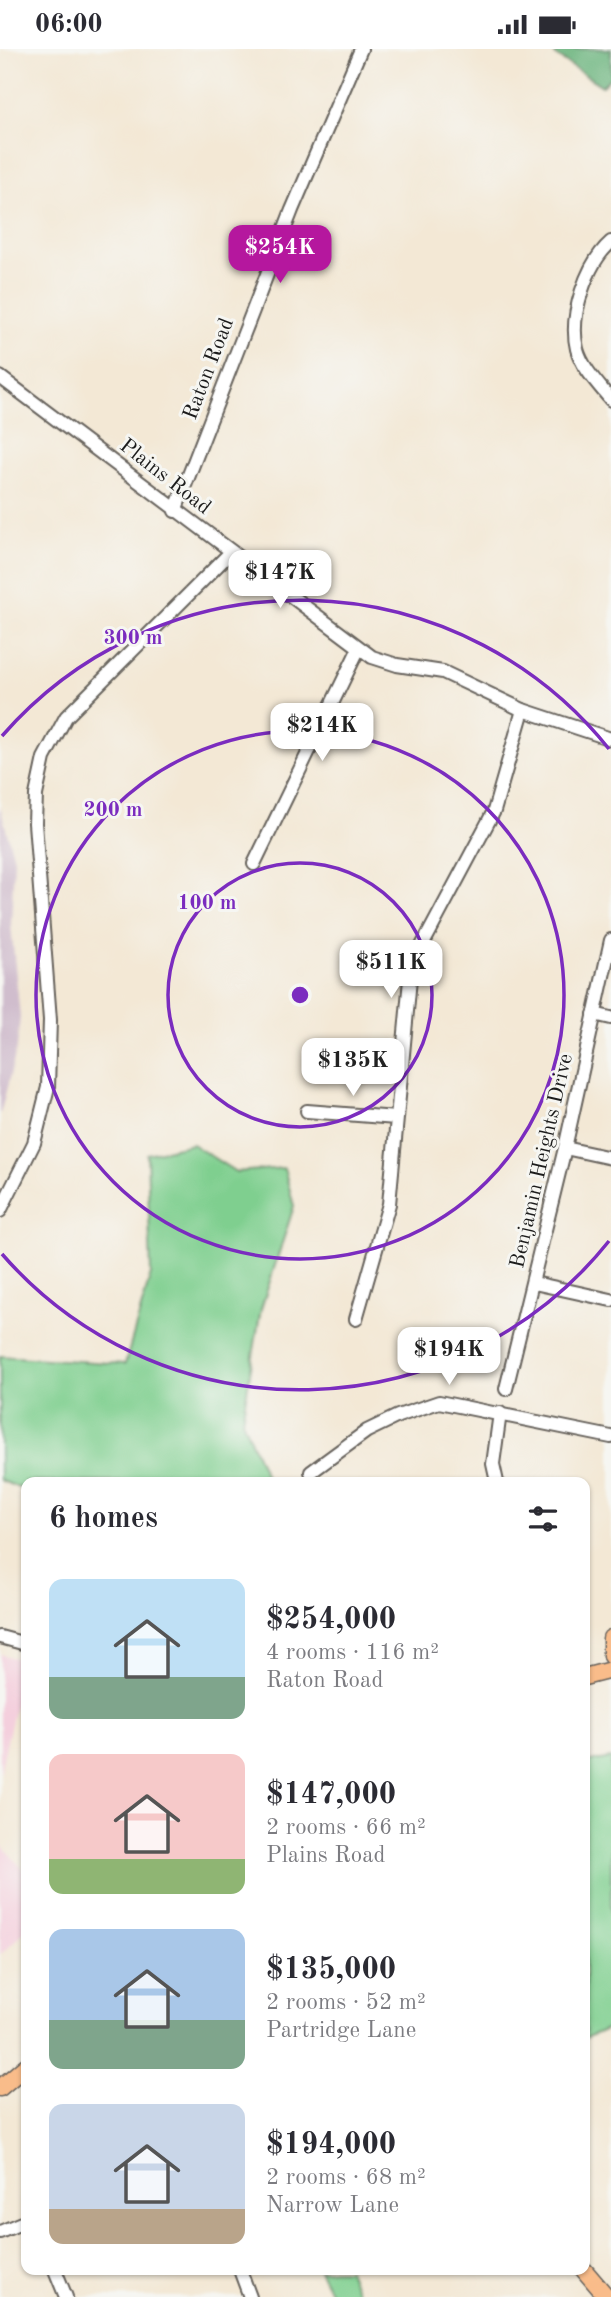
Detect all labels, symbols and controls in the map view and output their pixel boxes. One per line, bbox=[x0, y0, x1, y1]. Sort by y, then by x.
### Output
text: 06:00 bbox=[35, 12, 103, 38]
pin: $254K bbox=[231, 225, 329, 285]
text: $254K bbox=[244, 236, 316, 259]
street label: Raton Road bbox=[180, 315, 238, 423]
street label: Plains Road bbox=[116, 435, 214, 519]
pin: $147K bbox=[231, 551, 329, 610]
text: $147K bbox=[244, 561, 316, 584]
text: 300 m bbox=[103, 628, 163, 649]
pin: $214K bbox=[273, 703, 371, 763]
text: $214K bbox=[286, 714, 358, 737]
text: 200 m bbox=[83, 800, 143, 821]
text: 100 m bbox=[177, 893, 237, 914]
pin: $511K bbox=[342, 941, 440, 1000]
text: $511K bbox=[355, 951, 427, 974]
centre of rings bbox=[288, 983, 312, 1007]
pin: $135K bbox=[304, 1039, 402, 1098]
text: $135K bbox=[317, 1049, 389, 1072]
street label: Benjamin Heights Drive bbox=[507, 1052, 577, 1270]
pin: $194K bbox=[400, 1327, 498, 1387]
text: $194K bbox=[413, 1338, 485, 1361]
icon: filters bbox=[524, 1500, 562, 1538]
text: 6 homes bbox=[49, 1504, 158, 1534]
text: $254,000 bbox=[266, 1605, 396, 1635]
icon: home bbox=[105, 1607, 189, 1691]
text: 4 rooms · 116 m² bbox=[266, 1641, 439, 1664]
text: Raton Road bbox=[266, 1669, 383, 1692]
text: $147,000 bbox=[266, 1780, 396, 1810]
icon: home bbox=[105, 1782, 189, 1866]
text: 2 rooms · 66 m² bbox=[266, 1816, 426, 1839]
text: Plains Road bbox=[266, 1844, 386, 1867]
text: $135,000 bbox=[266, 1955, 396, 1985]
icon: home bbox=[105, 1957, 189, 2041]
text: 2 rooms · 52 m² bbox=[266, 1991, 426, 2014]
text: Partridge Lane bbox=[266, 2019, 416, 2042]
text: $194,000 bbox=[266, 2130, 396, 2160]
icon: home bbox=[105, 2132, 189, 2216]
text: 2 rooms · 68 m² bbox=[266, 2166, 426, 2189]
text: Narrow Lane bbox=[266, 2194, 399, 2217]

